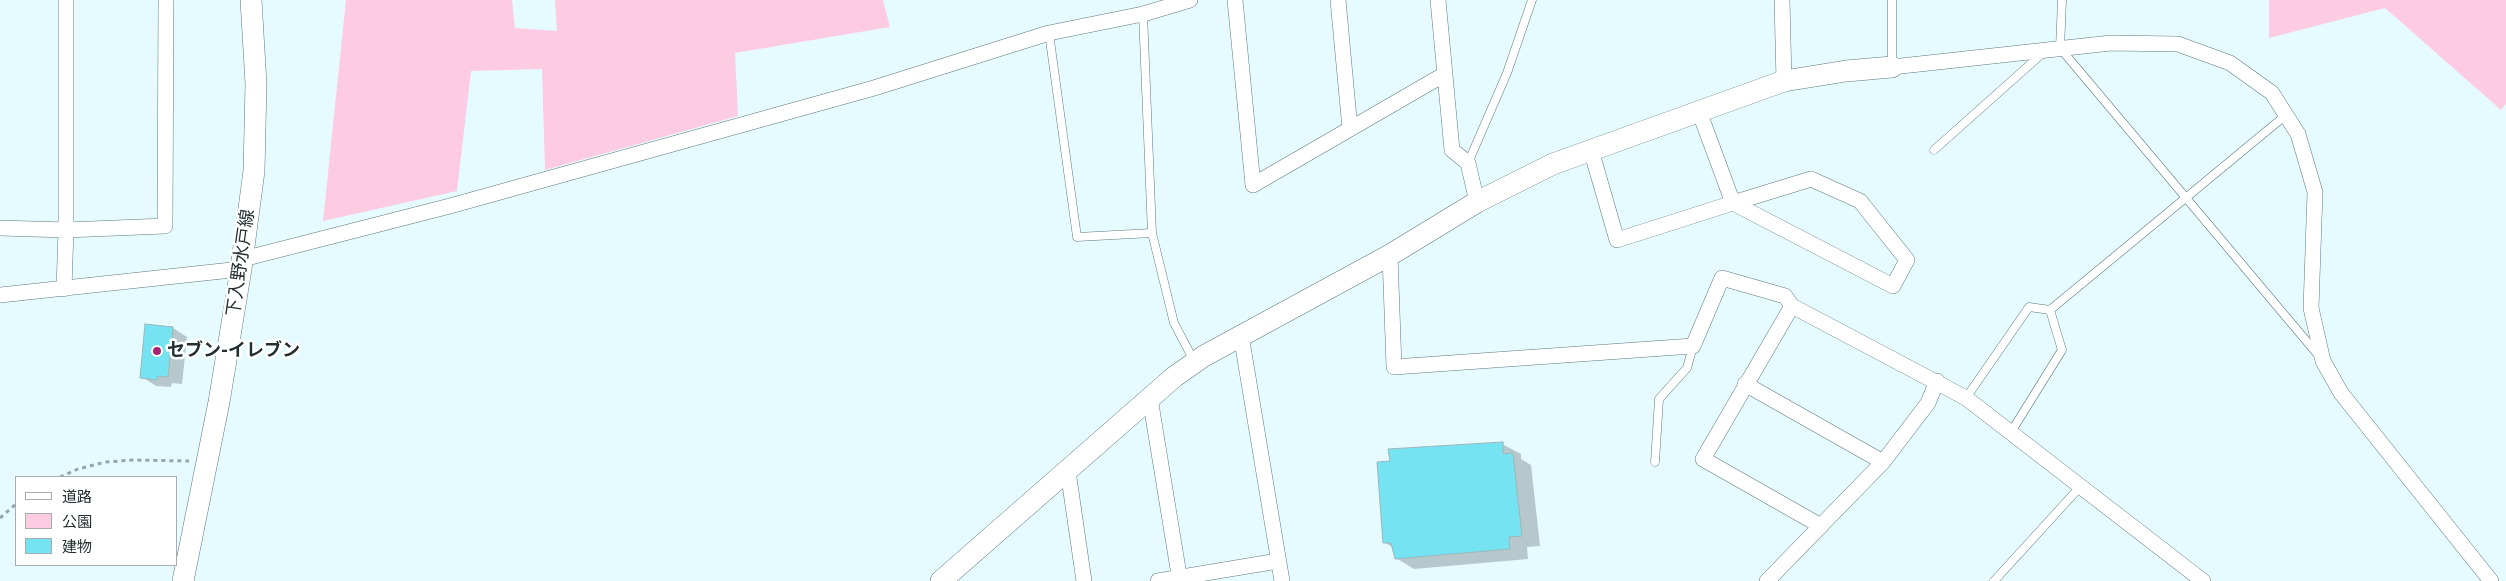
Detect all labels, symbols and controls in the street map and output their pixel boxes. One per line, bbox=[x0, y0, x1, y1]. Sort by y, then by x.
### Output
street label: 下入野水戸線 bbox=[223, 208, 259, 318]
place label: セブン-イレブン bbox=[167, 340, 300, 362]
marker: セブン-イレブン bbox=[151, 345, 163, 357]
legend bbox=[15, 476, 178, 566]
text: 道路 bbox=[62, 487, 92, 506]
text: 公園 bbox=[62, 512, 92, 531]
text: 建物 bbox=[62, 537, 92, 556]

